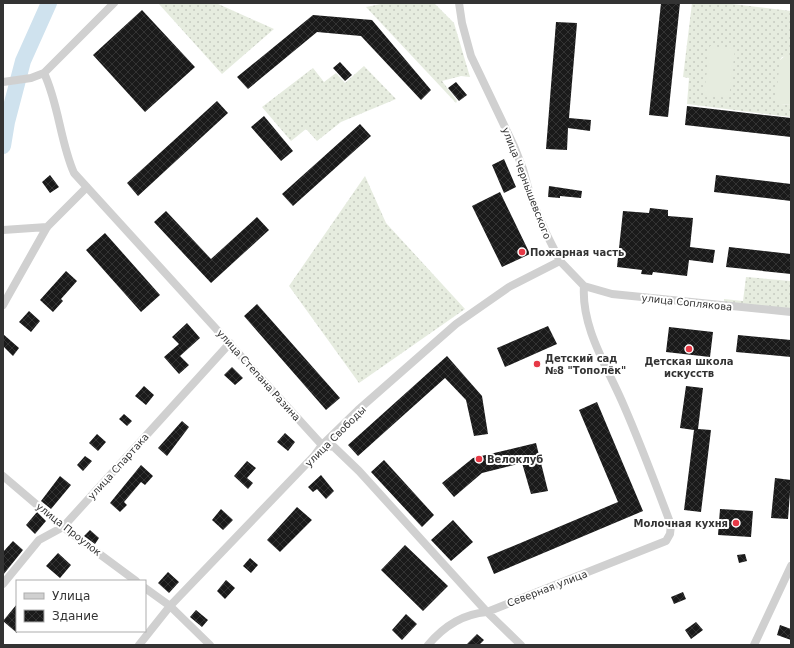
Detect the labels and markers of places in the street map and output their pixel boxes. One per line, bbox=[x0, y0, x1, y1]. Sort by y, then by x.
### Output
marker: Пожарная часть bbox=[517, 247, 527, 257]
place label: Пожарная часть bbox=[530, 247, 624, 258]
marker: Детская школа искусств bbox=[684, 344, 694, 354]
place label: Детский сад №8 "Тополёк" bbox=[545, 353, 626, 376]
place label: Детская школа искусств bbox=[644, 356, 734, 379]
marker: Детский сад №8 "Тополёк" bbox=[532, 359, 542, 369]
marker: Велоклуб bbox=[474, 454, 484, 464]
place label: Велоклуб bbox=[487, 454, 543, 465]
place label: Молочная кухня bbox=[633, 518, 728, 529]
marker: Молочная кухня bbox=[731, 518, 741, 528]

